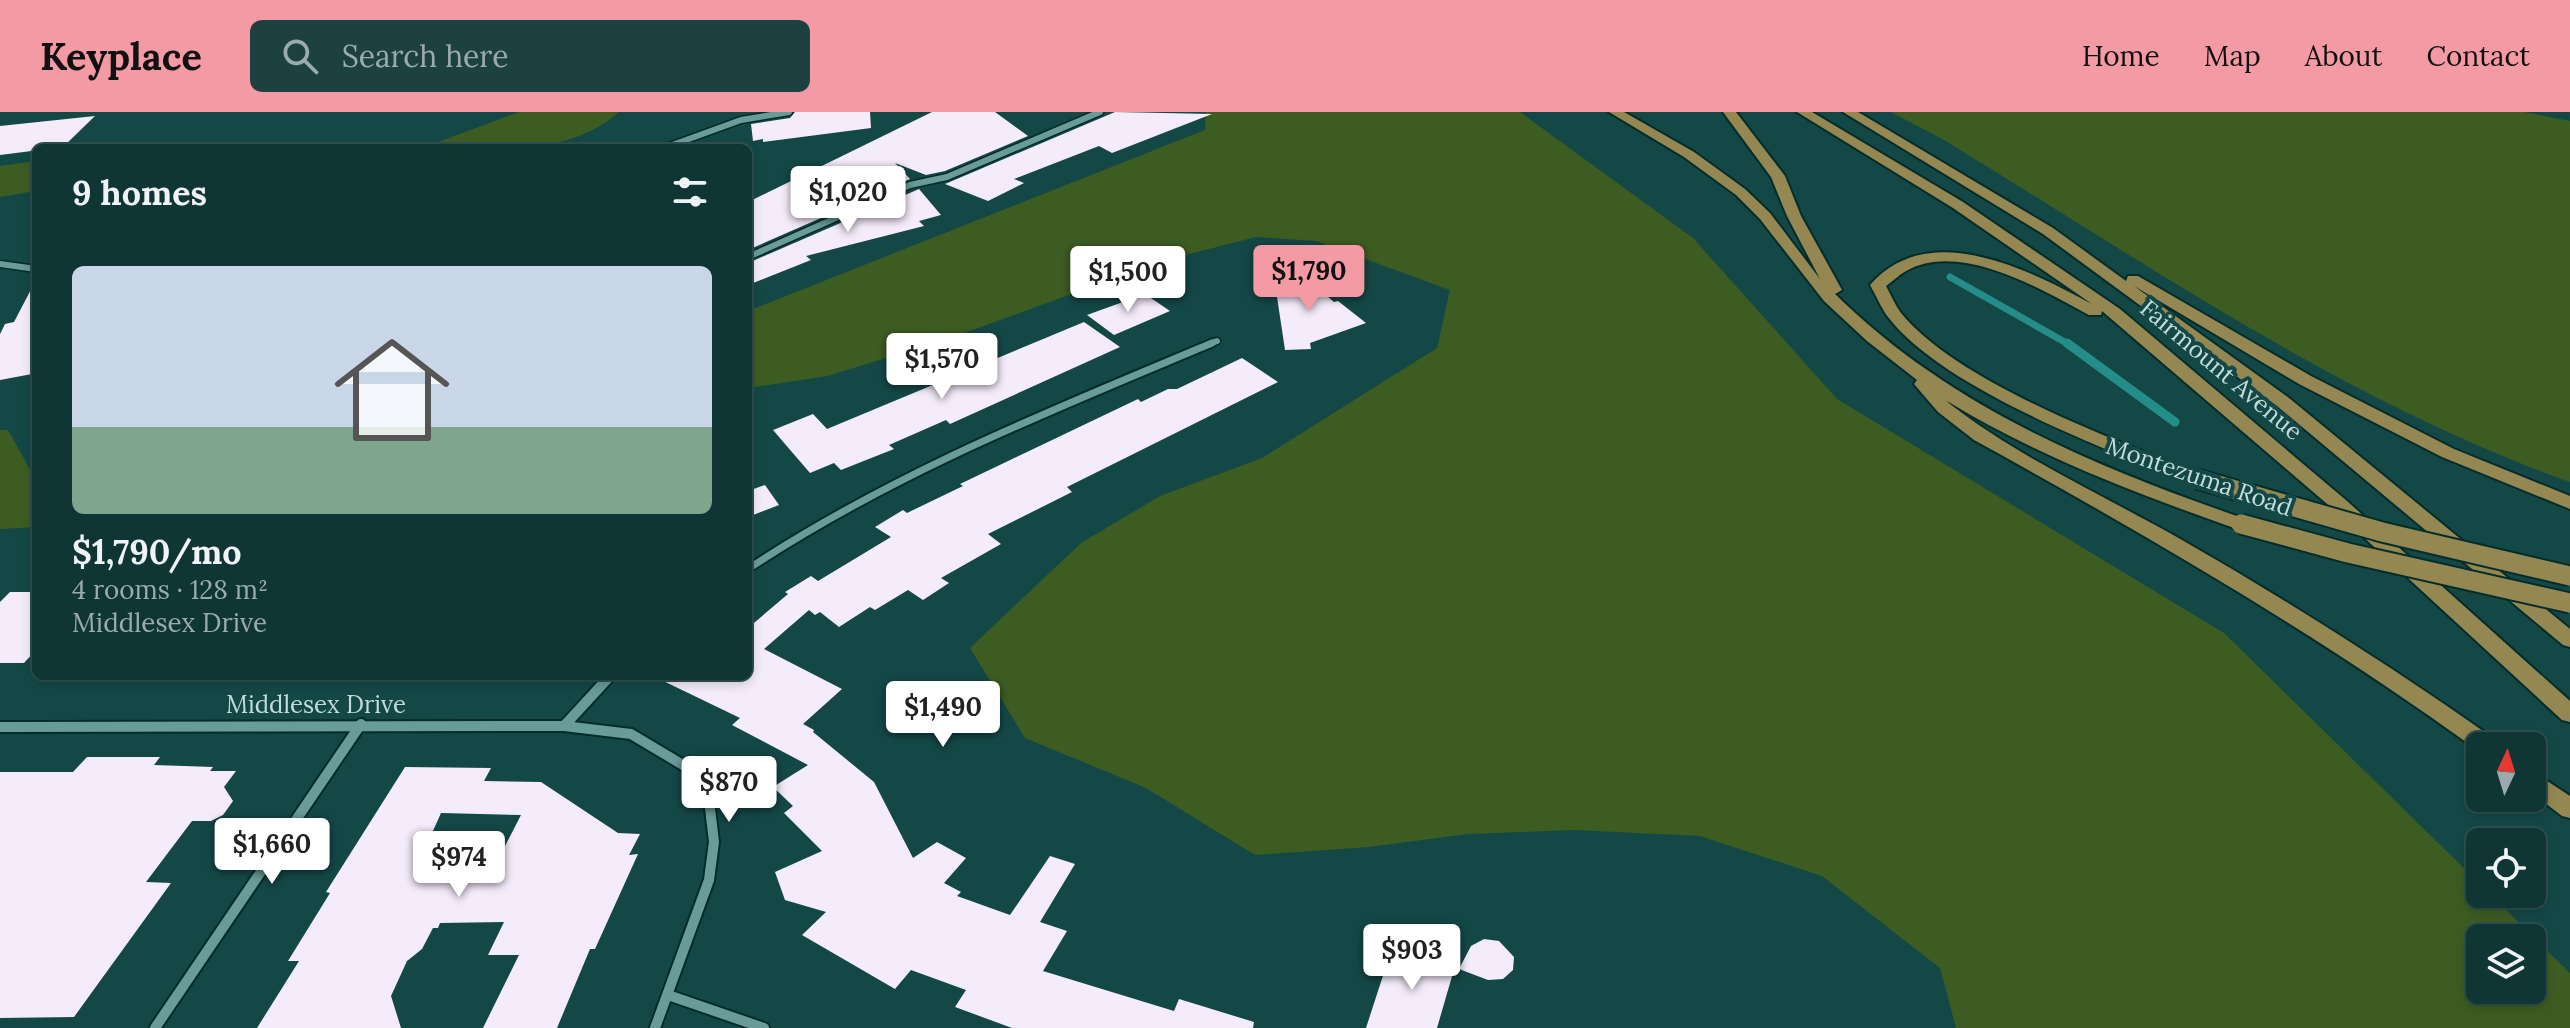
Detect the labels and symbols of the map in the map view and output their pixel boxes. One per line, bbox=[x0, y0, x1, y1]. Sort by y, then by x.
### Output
pin: $1,020 bbox=[783, 166, 913, 234]
pin: $1,790 bbox=[1244, 245, 1374, 313]
pin: $1,500 bbox=[1063, 246, 1193, 314]
street label: Fairmount Avenue bbox=[2134, 293, 2309, 447]
pin: $1,570 bbox=[877, 333, 1007, 401]
street label: Montezuma Road bbox=[2102, 430, 2296, 523]
pin: $1,490 bbox=[878, 681, 1008, 749]
street label: Middlesex Drive bbox=[226, 689, 406, 720]
north arrow bbox=[2466, 732, 2546, 812]
pin: $870 bbox=[682, 756, 776, 824]
pin: $1,660 bbox=[207, 818, 337, 886]
pin: $974 bbox=[412, 831, 506, 899]
pin: $903 bbox=[1365, 924, 1459, 992]

